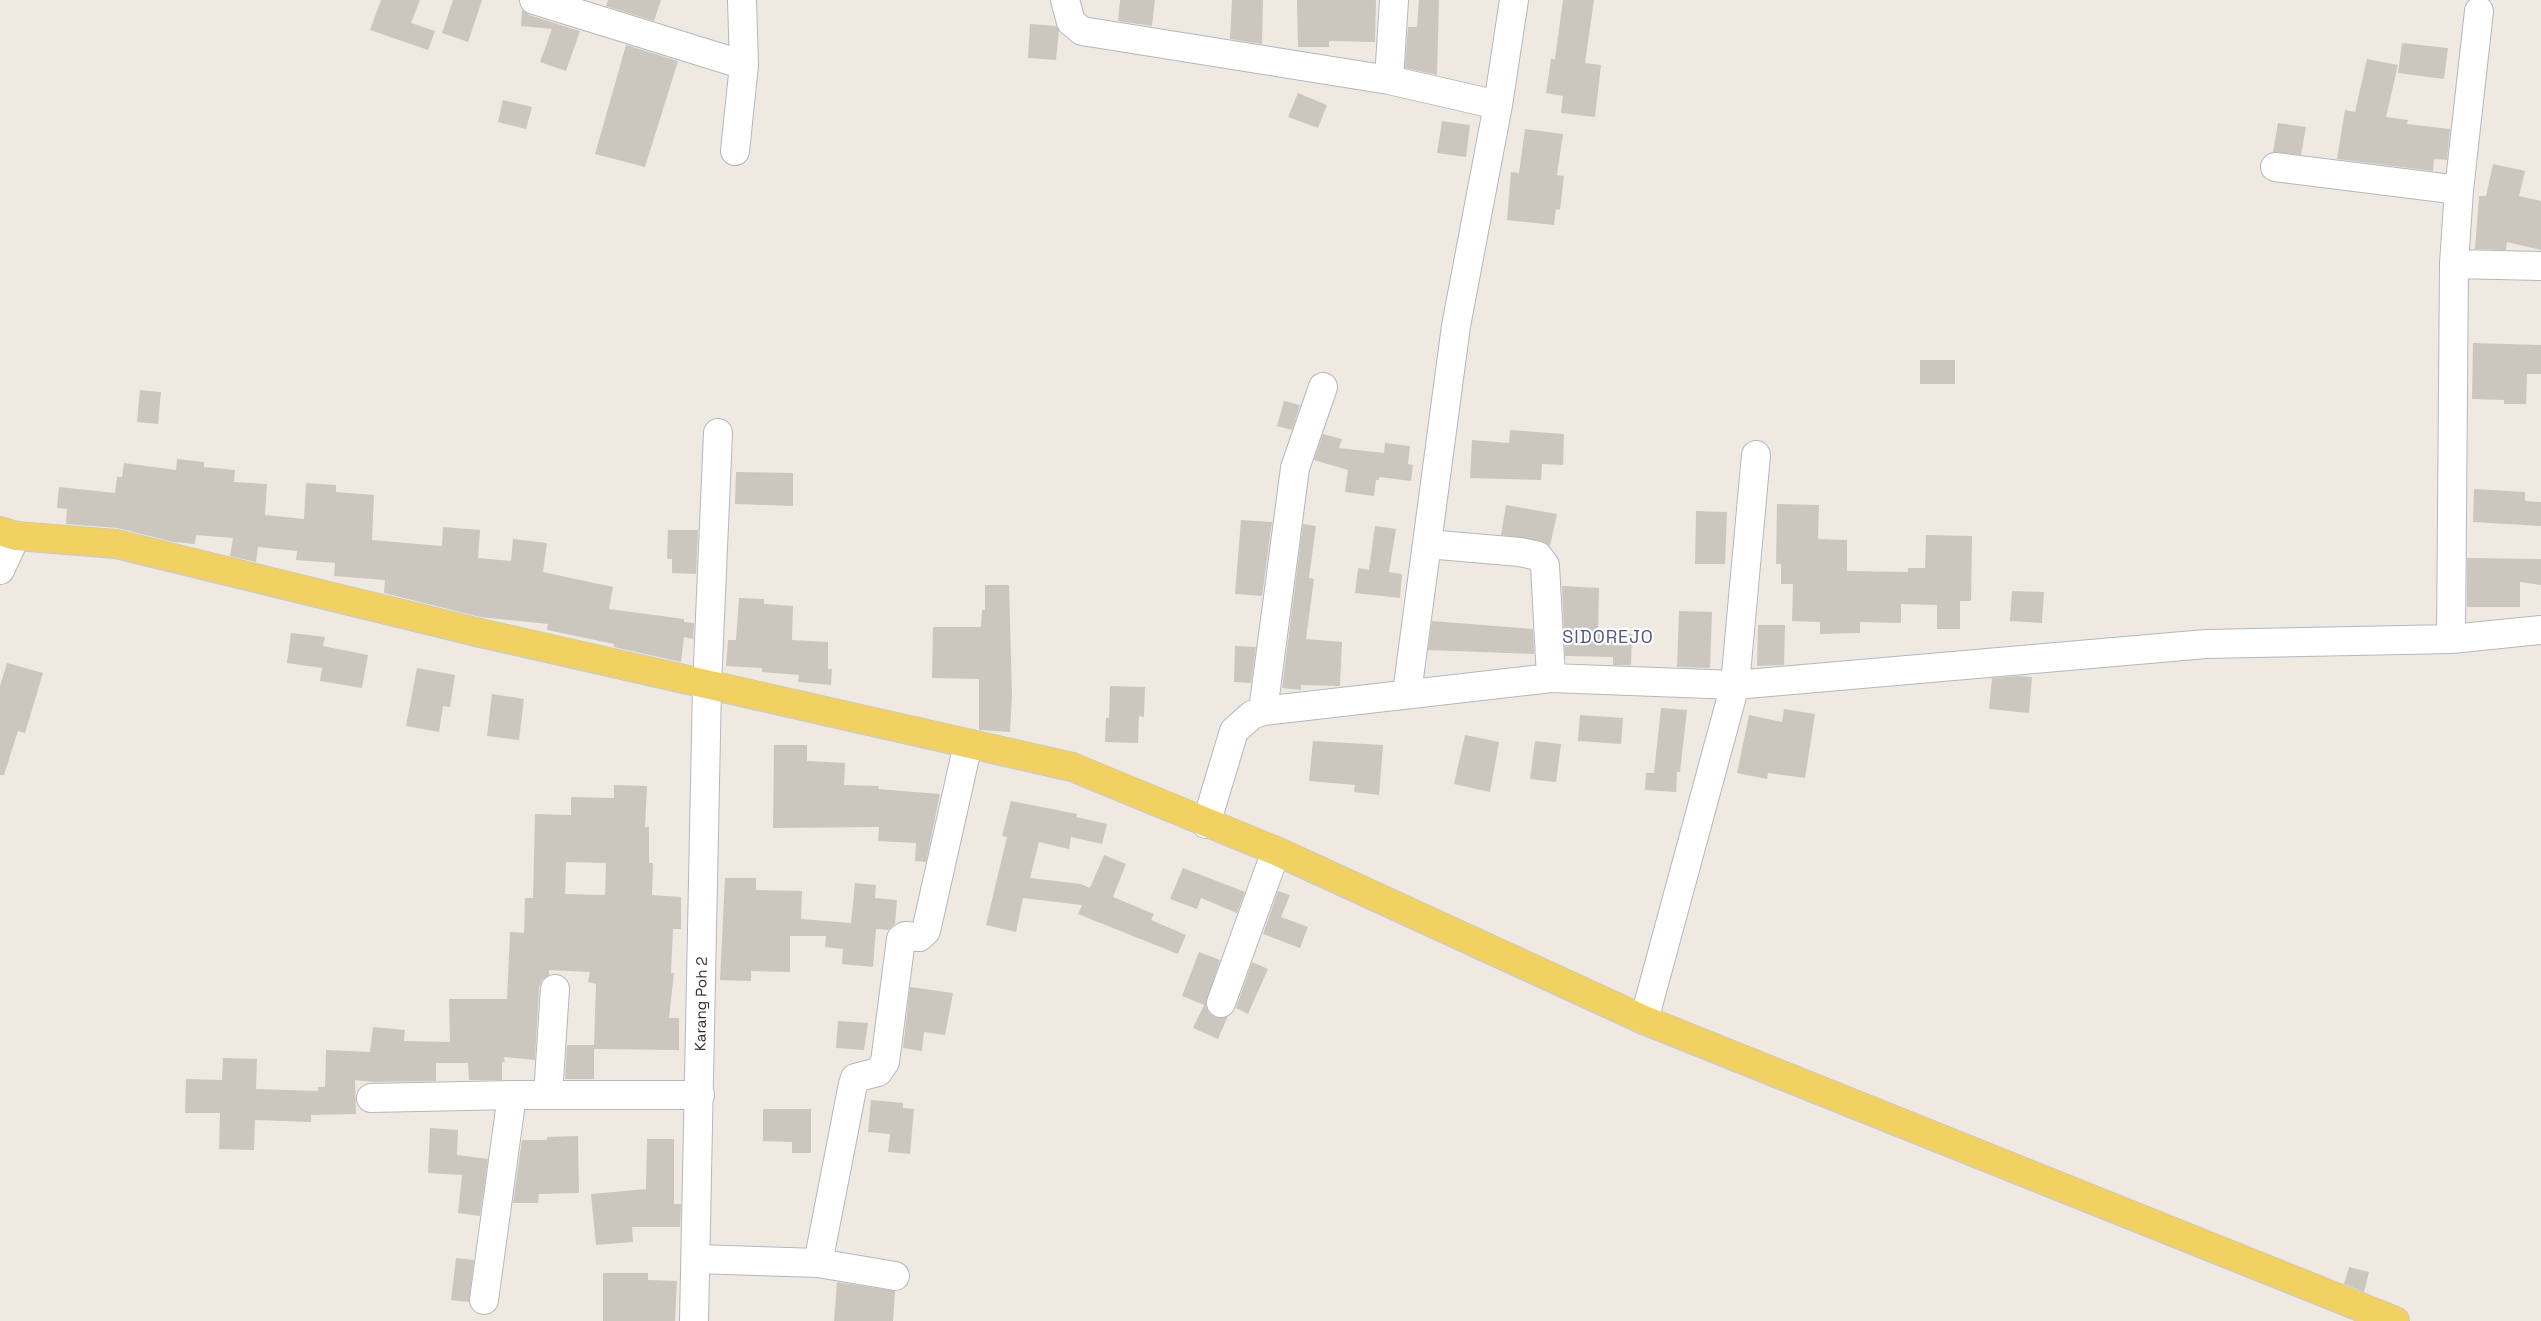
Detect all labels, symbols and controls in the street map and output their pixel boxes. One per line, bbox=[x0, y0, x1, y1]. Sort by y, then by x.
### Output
district label: SIDOREJO bbox=[1561, 627, 1655, 649]
street label: Karang Poh 2 bbox=[692, 957, 712, 1051]

